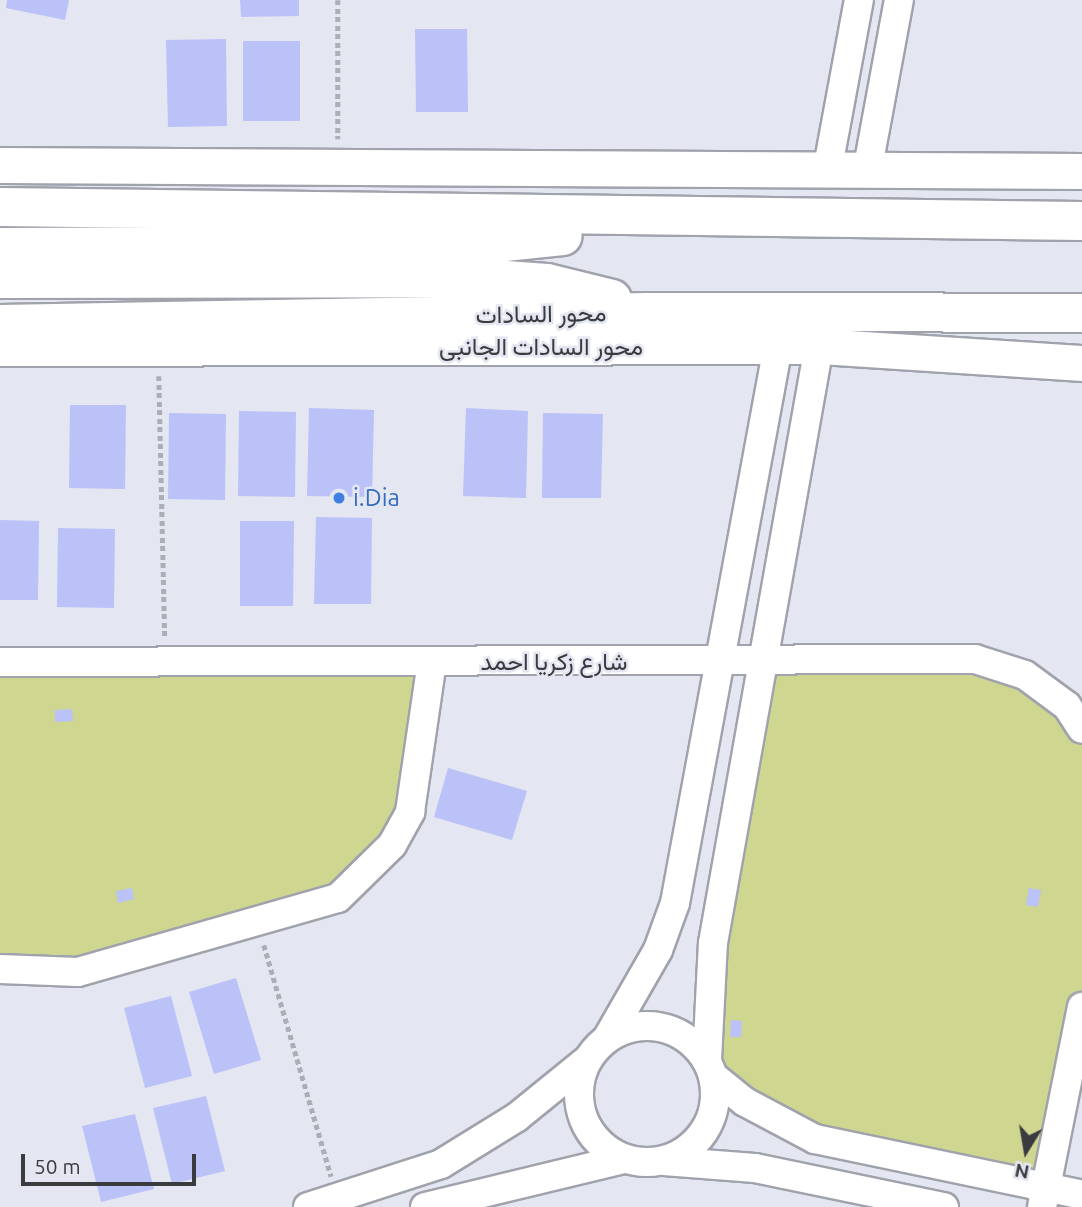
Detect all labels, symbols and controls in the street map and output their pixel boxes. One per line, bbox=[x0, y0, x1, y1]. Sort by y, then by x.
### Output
street label: محور السادات bbox=[475, 298, 607, 330]
street label: محور السادات الجانبى bbox=[439, 333, 643, 361]
place label: i.Dia bbox=[353, 484, 400, 512]
marker: i.Dia bbox=[331, 490, 347, 506]
street label: شارع زكريا احمد bbox=[480, 648, 628, 676]
north arrow bbox=[991, 1116, 1061, 1186]
scale bar bbox=[24, 1140, 200, 1184]
text: 50 m bbox=[34, 1154, 81, 1178]
text: N bbox=[1013, 1159, 1031, 1184]

